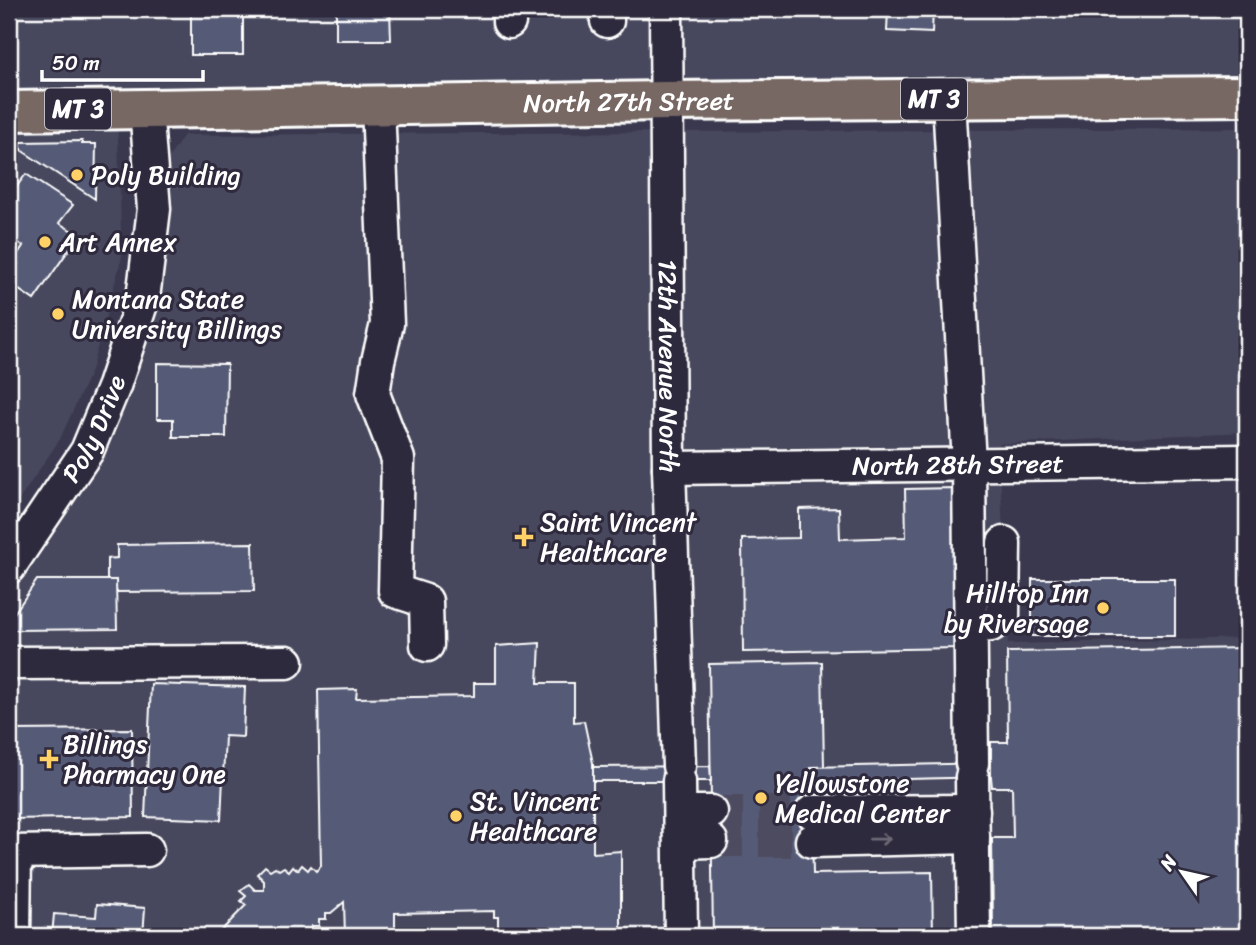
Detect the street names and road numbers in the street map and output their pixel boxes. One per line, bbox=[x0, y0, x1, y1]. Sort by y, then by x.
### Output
street label: North 27th Street bbox=[523, 77, 735, 126]
road number: MT 3 bbox=[901, 78, 967, 119]
road number: MT 3 bbox=[45, 88, 111, 130]
street label: 12th Avenue North bbox=[645, 259, 692, 473]
street label: Poly Drive bbox=[49, 369, 139, 492]
street label: North 28th Street bbox=[852, 440, 1064, 489]

